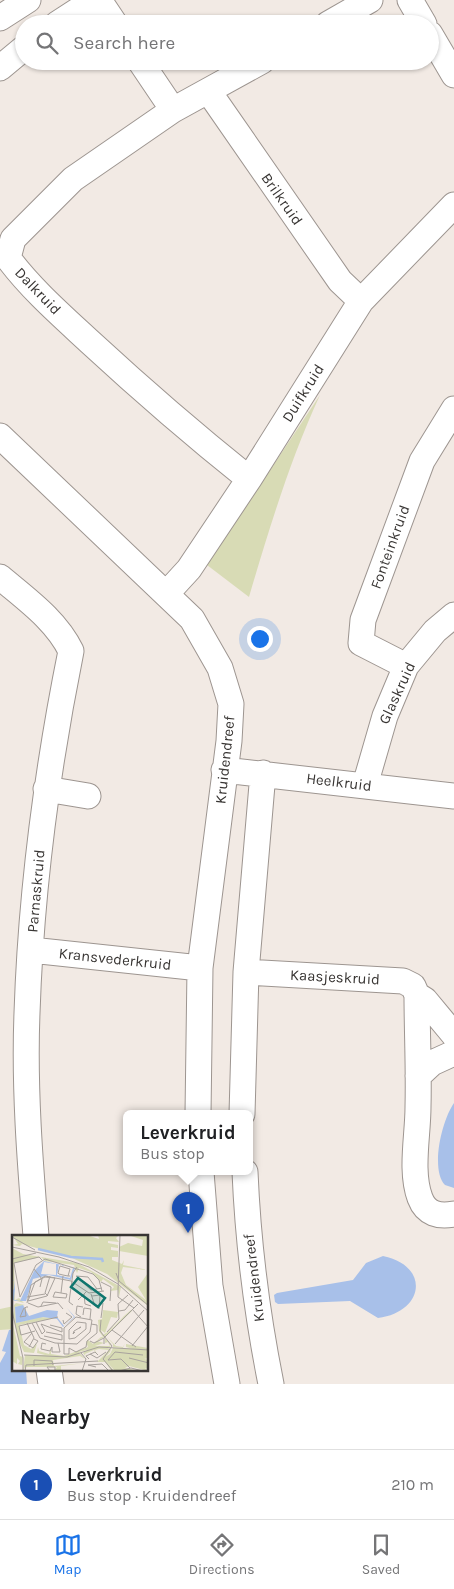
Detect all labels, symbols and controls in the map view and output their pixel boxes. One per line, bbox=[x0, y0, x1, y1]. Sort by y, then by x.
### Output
search box bbox=[15, 15, 439, 70]
icon: search bbox=[33, 29, 61, 57]
text: Search here bbox=[73, 32, 175, 54]
street label: Brilkruid bbox=[257, 169, 307, 229]
street label: Dalkruid bbox=[11, 264, 65, 318]
street label: Duifkruid bbox=[278, 361, 328, 425]
street label: Fonteinkruid bbox=[367, 503, 413, 591]
your location bbox=[247, 626, 273, 652]
street label: Glaskruid bbox=[375, 659, 419, 727]
street label: Kruidendreef bbox=[211, 714, 239, 805]
street label: Heelkruid bbox=[305, 769, 373, 795]
street label: Parnaskruid bbox=[23, 849, 49, 933]
street label: Kransvederkruid bbox=[58, 944, 172, 974]
street label: Kaasjeskruid bbox=[290, 966, 380, 988]
popup bbox=[123, 1110, 253, 1175]
text: Leverkruid bbox=[140, 1122, 236, 1144]
text: Bus stop bbox=[140, 1144, 205, 1163]
pin: 1 bbox=[172, 1192, 204, 1233]
street label: Kruidendreef bbox=[240, 1232, 268, 1323]
inset map bbox=[12, 1235, 149, 1372]
text: Nearby bbox=[20, 1405, 90, 1429]
text: Leverkruid bbox=[67, 1464, 162, 1486]
text: 1 bbox=[33, 1475, 39, 1494]
text: 210 m bbox=[391, 1475, 434, 1494]
text: Bus stop · Kruidendreef bbox=[67, 1486, 236, 1505]
tab: Map bbox=[54, 1531, 82, 1578]
tab: Directions bbox=[189, 1531, 255, 1578]
tab: Saved bbox=[362, 1531, 400, 1578]

